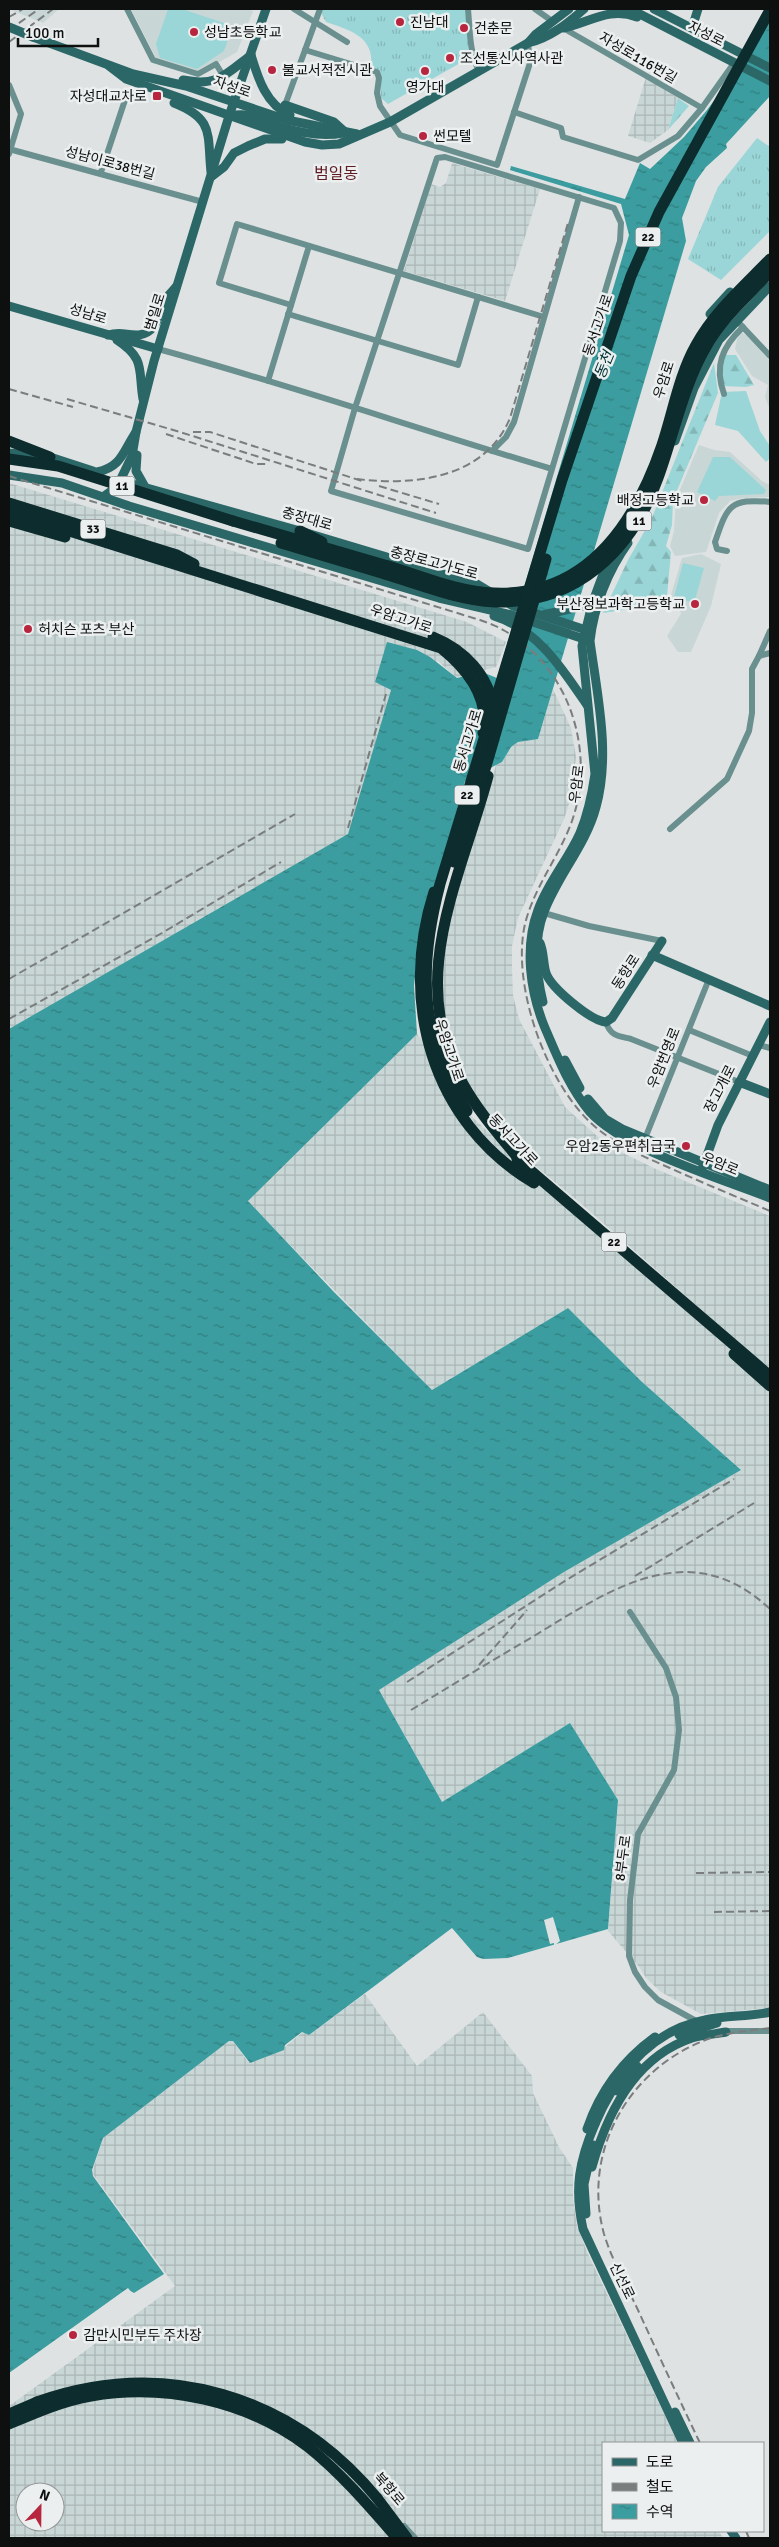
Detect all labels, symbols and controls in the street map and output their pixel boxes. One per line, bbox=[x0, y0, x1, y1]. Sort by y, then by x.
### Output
place label: 진남대 bbox=[410, 14, 449, 31]
scale bar bbox=[18, 15, 98, 47]
marker: 진남대 bbox=[394, 16, 406, 28]
street label: 자성로 bbox=[685, 18, 727, 50]
place label: 건춘문 bbox=[474, 20, 513, 37]
marker: 건춘문 bbox=[458, 22, 470, 34]
text: 100 m bbox=[25, 24, 65, 42]
place label: 성남초등학교 bbox=[204, 24, 281, 41]
marker: 성남초등학교 bbox=[188, 26, 200, 38]
street label: 자성로116번길 bbox=[596, 29, 680, 87]
place label: 조선통신사역사관 bbox=[460, 50, 563, 67]
marker: 조선통신사역사관 bbox=[444, 52, 456, 64]
place label: 불교서적전시관 bbox=[282, 62, 372, 79]
marker: 불교서적전시관 bbox=[266, 64, 278, 76]
marker: 영가대 bbox=[419, 65, 431, 77]
street label: 자성로 bbox=[211, 73, 253, 101]
place label: 영가대 bbox=[406, 79, 444, 96]
place label: 자성대교차로 bbox=[70, 88, 147, 105]
marker: 자성대교차로 bbox=[151, 90, 163, 102]
place label: 썬모텔 bbox=[433, 128, 472, 145]
marker: 썬모텔 bbox=[417, 130, 429, 142]
street label: 성남이로38번길 bbox=[63, 143, 157, 183]
district label: 범일동 bbox=[314, 164, 358, 184]
road number: 22 bbox=[636, 228, 660, 246]
street label: 범일로 bbox=[141, 291, 169, 333]
street label: 동서고가로 bbox=[579, 292, 617, 358]
street label: 성남로 bbox=[67, 300, 109, 328]
water label: 동천 bbox=[590, 347, 618, 381]
street label: 우암로 bbox=[650, 359, 678, 401]
road number: 11 bbox=[110, 476, 134, 496]
place label: 배정고등학교 bbox=[617, 492, 694, 509]
marker: 배정고등학교 bbox=[698, 494, 710, 506]
street label: 충장대로 bbox=[280, 504, 334, 534]
road number: 11 bbox=[626, 512, 652, 530]
road number: 33 bbox=[80, 520, 106, 538]
street label: 충장로고가도로 bbox=[388, 543, 480, 583]
place label: 부산정보과학고등학교 bbox=[556, 596, 685, 613]
marker: 부산정보과학고등학교 bbox=[689, 598, 701, 610]
street label: 우암고가로 bbox=[368, 601, 434, 637]
place label: 허치슨 포츠 부산 bbox=[38, 621, 134, 638]
marker: 허치슨 포츠 부산 bbox=[22, 623, 34, 635]
street label: 동서고가로 bbox=[450, 708, 486, 774]
street label: 우암로 bbox=[566, 764, 588, 804]
road number: 22 bbox=[454, 786, 480, 804]
street label: 동항로 bbox=[608, 951, 644, 993]
street label: 우암고가로 bbox=[431, 1017, 467, 1083]
street label: 우암번영로 bbox=[644, 1025, 684, 1091]
street label: 장고개로 bbox=[701, 1062, 739, 1116]
street label: 동서고가로 bbox=[485, 1111, 541, 1169]
place label: 우암2동우편취급국 bbox=[565, 1138, 676, 1155]
marker: 우암2동우편취급국 bbox=[680, 1140, 692, 1152]
street label: 우암로 bbox=[699, 1149, 741, 1179]
road number: 22 bbox=[602, 1232, 626, 1252]
street label: 8부두로 bbox=[611, 1834, 635, 1882]
street label: 신선로 bbox=[606, 2260, 638, 2302]
place label: 감만시민부두 주차장 bbox=[83, 2327, 202, 2344]
marker: 감만시민부두 주차장 bbox=[67, 2329, 79, 2341]
legend bbox=[602, 2442, 764, 2532]
text: 도로 bbox=[646, 2453, 674, 2471]
street label: 북항로 bbox=[370, 2469, 408, 2509]
text: 철도 bbox=[646, 2478, 674, 2496]
north arrow bbox=[15, 2482, 65, 2532]
text: N bbox=[37, 2486, 52, 2505]
text: 수역 bbox=[646, 2503, 674, 2521]

